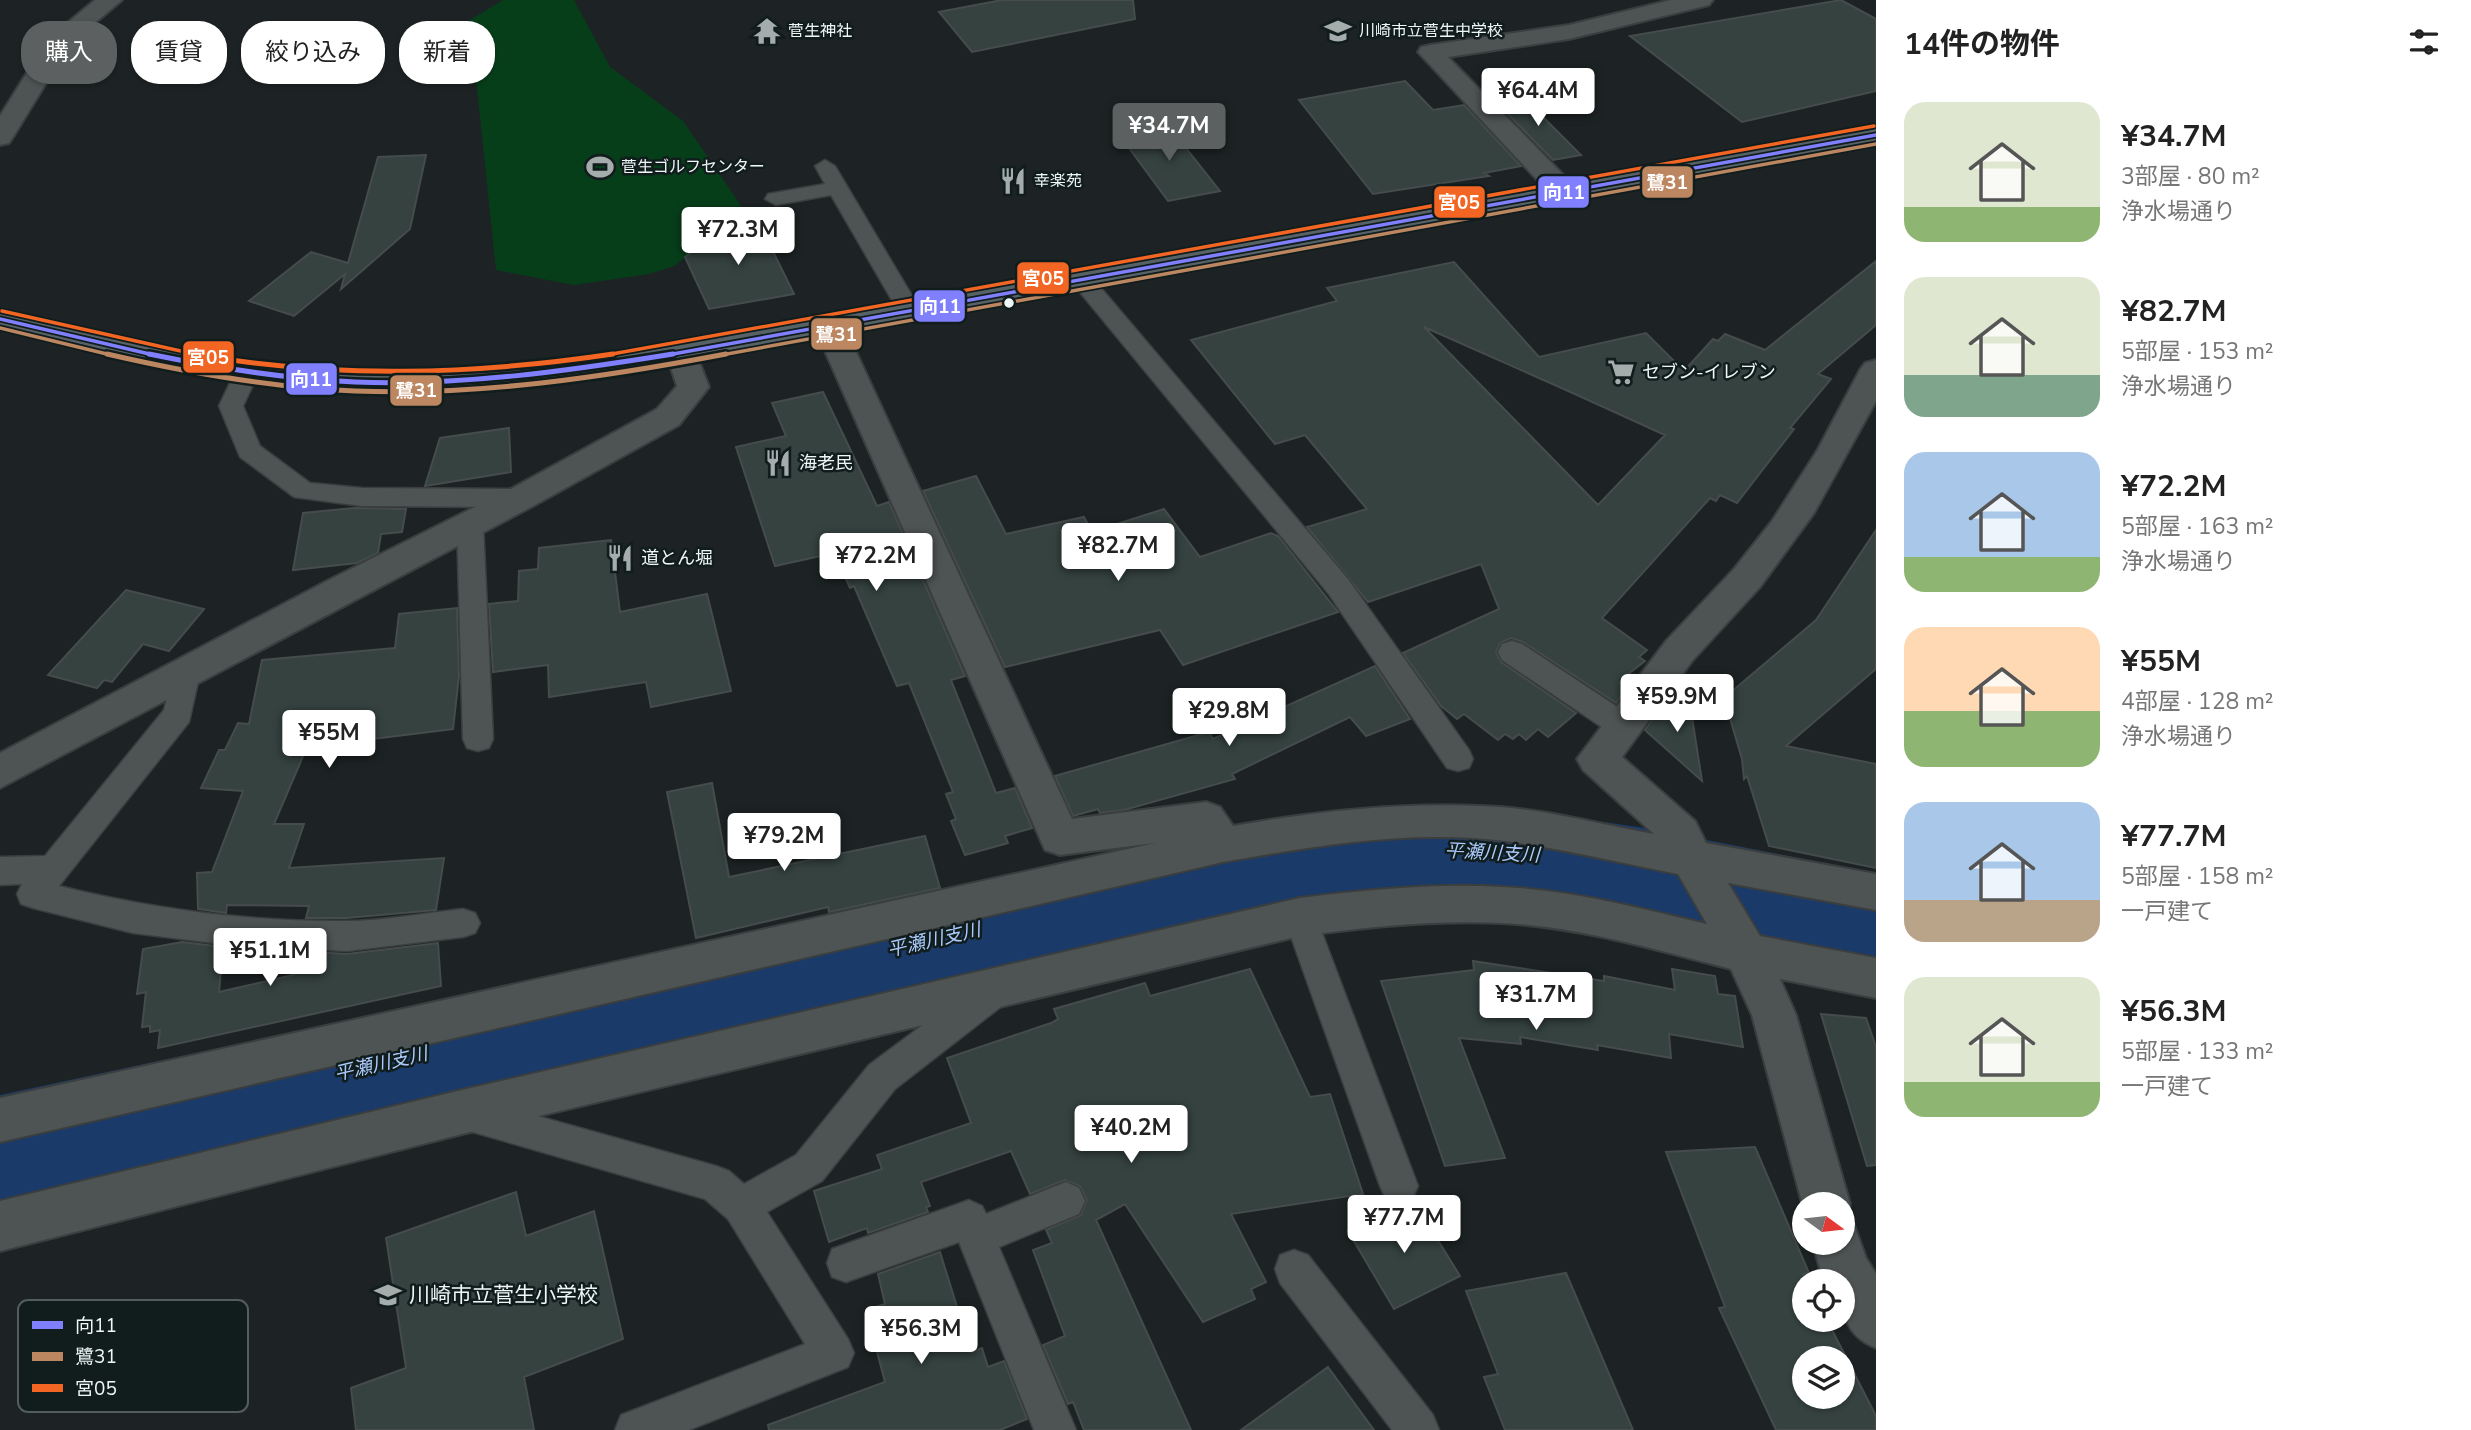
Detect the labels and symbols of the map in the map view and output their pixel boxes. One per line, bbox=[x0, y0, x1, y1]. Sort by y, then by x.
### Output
temple icon: 菅生神社 bbox=[752, 16, 782, 46]
school or university icon: 川崎市立菅生中学校 bbox=[1323, 16, 1353, 46]
place label: 菅生神社 bbox=[788, 20, 852, 42]
place label: 川崎市立菅生中学校 bbox=[1359, 20, 1503, 42]
pin: ¥64.4M bbox=[1481, 68, 1595, 128]
pin: ¥34.7M bbox=[1112, 104, 1226, 163]
sports icon: 菅生ゴルフセンター bbox=[585, 152, 615, 182]
place label: 菅生ゴルフセンター bbox=[621, 156, 765, 178]
line badge: 鷺31 bbox=[1641, 165, 1694, 199]
restaurant icon: 幸楽苑 bbox=[998, 166, 1028, 196]
place label: 幸楽苑 bbox=[1034, 170, 1082, 192]
text: 鷺31 bbox=[1646, 170, 1688, 196]
line badge: 向11 bbox=[1537, 175, 1590, 209]
text: 向11 bbox=[1543, 180, 1585, 206]
line badge: 宮05 bbox=[1433, 185, 1486, 219]
text: 宮05 bbox=[1438, 190, 1480, 216]
pin: ¥72.3M bbox=[681, 208, 795, 267]
line badge: 宮05 bbox=[1016, 261, 1070, 295]
text: 宮05 bbox=[1022, 266, 1064, 292]
line badge: 向11 bbox=[913, 289, 966, 323]
text: 向11 bbox=[919, 294, 961, 320]
unlabelled marker bbox=[1002, 296, 1016, 310]
line badge: 鷺31 bbox=[810, 317, 863, 351]
text: 鷺31 bbox=[815, 322, 857, 348]
line badge: 宮05 bbox=[182, 340, 235, 374]
text: 宮05 bbox=[187, 345, 229, 371]
supermarket icon: セブン-イレブン bbox=[1606, 357, 1636, 387]
place label: セブン-イレブン bbox=[1642, 360, 1776, 384]
line badge: 向11 bbox=[285, 362, 338, 396]
text: 向11 bbox=[290, 367, 332, 393]
line badge: 鷺31 bbox=[389, 374, 443, 407]
text: 鷺31 bbox=[395, 378, 437, 404]
restaurant icon: 海老民 bbox=[763, 448, 793, 478]
place label: 海老民 bbox=[799, 451, 853, 475]
pin: ¥82.7M bbox=[1061, 524, 1175, 583]
pin: ¥72.2M bbox=[819, 534, 933, 593]
restaurant icon: 道とん堀 bbox=[605, 543, 635, 573]
place label: 道とん堀 bbox=[641, 546, 713, 570]
pin: ¥59.9M bbox=[1620, 674, 1734, 734]
pin: ¥29.8M bbox=[1172, 688, 1286, 748]
pin: ¥55M bbox=[288, 710, 370, 770]
pin: ¥79.2M bbox=[727, 814, 841, 873]
water label: 平瀬川支川 bbox=[1444, 838, 1542, 869]
water label: 平瀬川支川 bbox=[885, 916, 985, 963]
pin: ¥51.1M bbox=[213, 928, 327, 988]
pin: ¥31.7M bbox=[1479, 972, 1593, 1032]
water label: 平瀬川支川 bbox=[332, 1040, 432, 1087]
pin: ¥40.2M bbox=[1074, 1106, 1188, 1165]
north arrow bbox=[1792, 1192, 1855, 1255]
pin: ¥77.7M bbox=[1347, 1196, 1461, 1255]
school or university icon: 川崎市立菅生小学校 bbox=[373, 1280, 403, 1310]
place label: 川崎市立菅生小学校 bbox=[409, 1281, 598, 1309]
legend bbox=[18, 1300, 248, 1412]
pin: ¥56.3M bbox=[864, 1306, 978, 1366]
text: 向11 bbox=[75, 1313, 117, 1339]
text: 鷺31 bbox=[75, 1344, 117, 1370]
text: 宮05 bbox=[75, 1376, 117, 1402]

